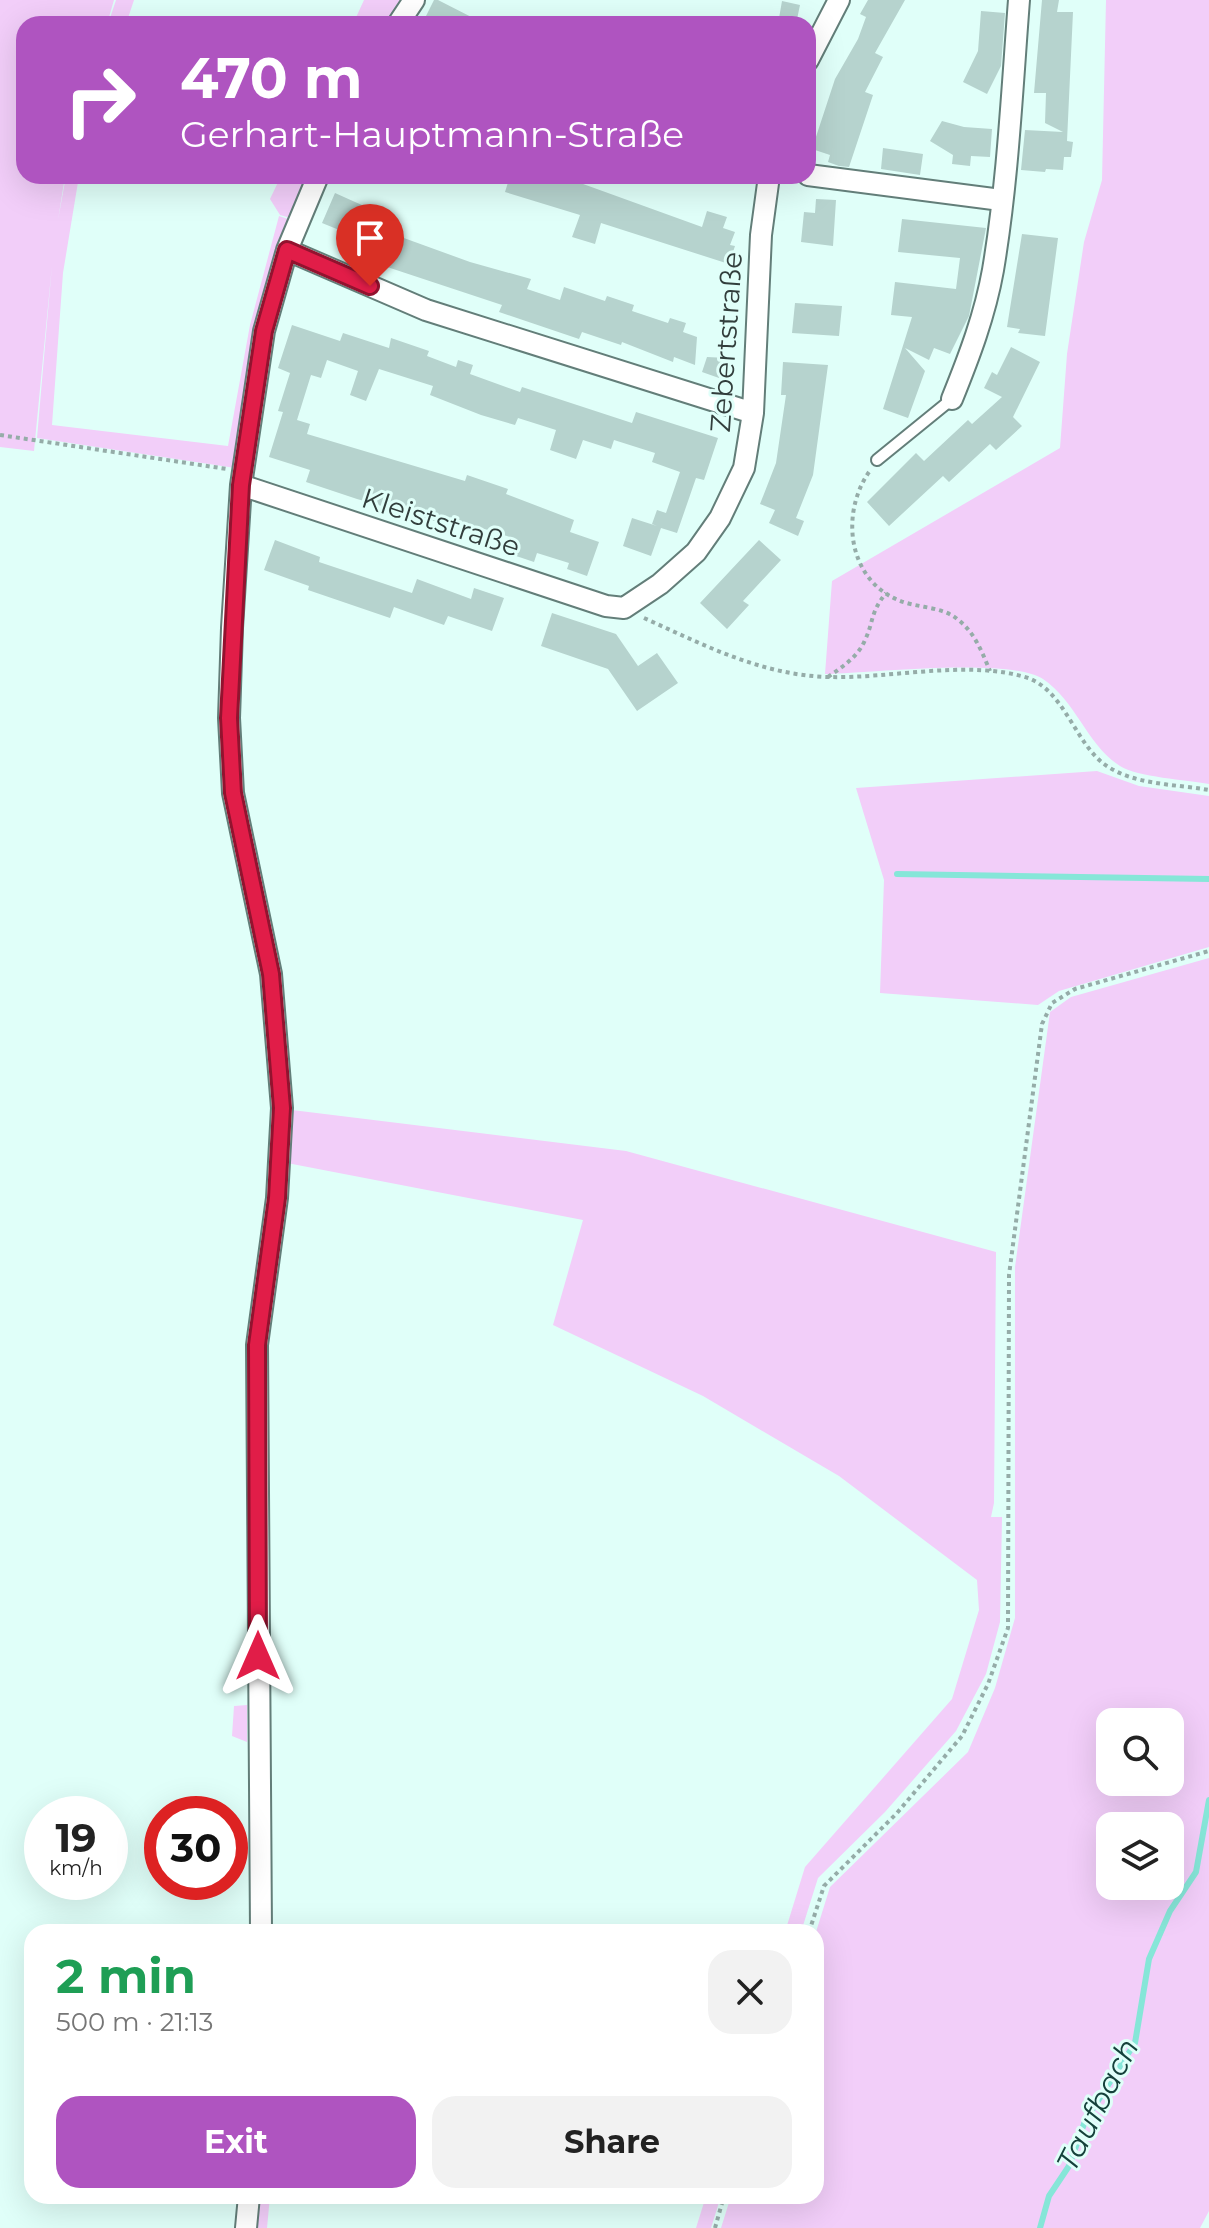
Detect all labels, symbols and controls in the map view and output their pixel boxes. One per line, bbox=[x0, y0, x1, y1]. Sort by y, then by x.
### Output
text: 470 m bbox=[180, 44, 362, 112]
icon: right bbox=[48, 48, 152, 152]
text: Gerhart-Hauptmann-Straße bbox=[180, 112, 684, 156]
pin bbox=[336, 204, 404, 286]
icon: arrive bbox=[348, 216, 392, 260]
street label: Zebertstraße bbox=[703, 251, 749, 433]
street label: Kleiststraße bbox=[358, 480, 524, 564]
position arrow bbox=[216, 1614, 300, 1698]
map controls bbox=[1096, 1708, 1184, 1900]
button: search bbox=[1096, 1708, 1184, 1796]
speed limit sign: 30 bbox=[144, 1796, 248, 1900]
button: layers bbox=[1096, 1812, 1184, 1900]
text: 19 bbox=[55, 1813, 97, 1862]
text: km/h bbox=[49, 1856, 103, 1880]
text: 2 min bbox=[56, 1947, 196, 2005]
button: close bbox=[708, 1950, 792, 2034]
text: 500 m · 21:13 bbox=[56, 2006, 213, 2038]
water label: Taufbach bbox=[1048, 2032, 1147, 2177]
button: Exit bbox=[56, 2096, 416, 2188]
button: Share bbox=[432, 2096, 792, 2188]

